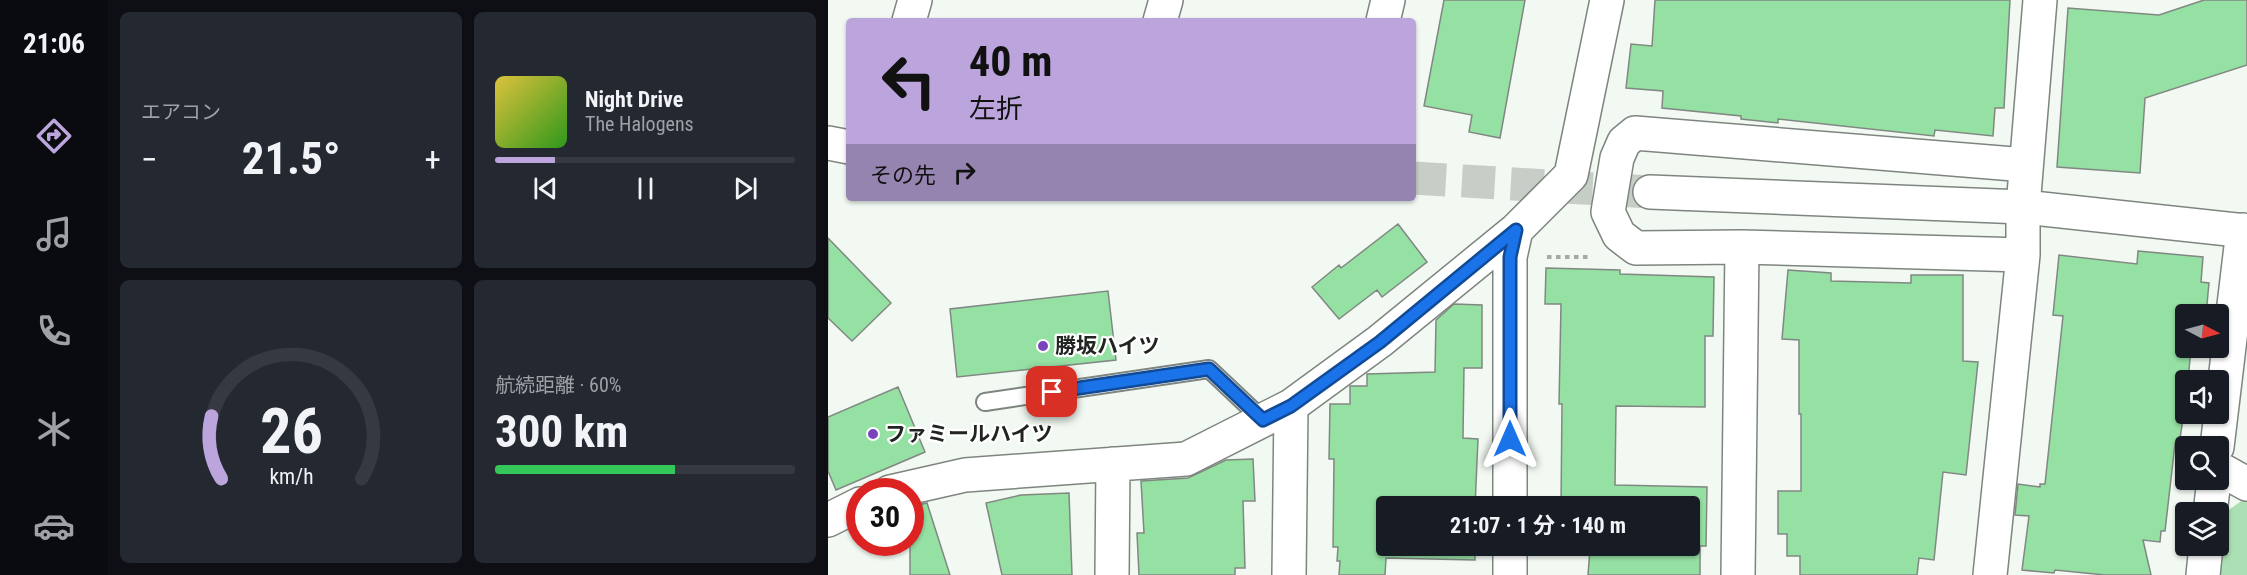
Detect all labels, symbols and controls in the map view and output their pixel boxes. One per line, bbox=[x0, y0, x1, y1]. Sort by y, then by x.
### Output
text: 21:06 bbox=[23, 28, 85, 60]
text: 40 m bbox=[969, 37, 1052, 86]
icon: left bbox=[870, 42, 948, 120]
text: Night Drive bbox=[585, 87, 683, 112]
text: 左折 bbox=[969, 93, 1023, 125]
text: エアコン bbox=[141, 100, 221, 124]
text: The Halogens bbox=[585, 112, 694, 136]
icon: directions bbox=[33, 115, 75, 157]
text: 21.5° bbox=[242, 132, 340, 185]
text: − bbox=[141, 140, 158, 179]
text: + bbox=[425, 140, 441, 179]
icon: right bbox=[948, 156, 981, 189]
text: その先 bbox=[870, 163, 936, 188]
icon: previous bbox=[529, 172, 562, 205]
icon: pause bbox=[629, 172, 662, 205]
icon: next bbox=[729, 172, 762, 205]
icon: music bbox=[33, 213, 75, 255]
north arrow bbox=[2175, 304, 2229, 358]
map controls bbox=[2175, 304, 2229, 556]
icon: phone bbox=[33, 310, 75, 352]
place label: 勝坂ハイツ bbox=[1055, 334, 1160, 358]
marker: 勝坂ハイツ bbox=[1036, 339, 1050, 353]
pin bbox=[1026, 366, 1077, 417]
button: sound bbox=[2175, 370, 2229, 424]
text: 航続距離 · 60% bbox=[495, 373, 621, 397]
icon: arrive bbox=[1035, 375, 1068, 408]
text: 26 bbox=[259, 395, 323, 468]
text: 300 km bbox=[495, 405, 628, 458]
position arrow bbox=[1478, 407, 1542, 471]
icon: climate bbox=[33, 408, 75, 450]
place label: ファミールハイツ bbox=[885, 422, 1053, 446]
marker: ファミールハイツ bbox=[866, 427, 880, 441]
button: search bbox=[2175, 436, 2229, 490]
text: km/h bbox=[269, 464, 313, 489]
speed limit sign: 30 bbox=[846, 478, 924, 556]
button: layers bbox=[2175, 502, 2229, 556]
icon: car bbox=[33, 505, 75, 547]
text: 21:07 · 1 分 · 140 m bbox=[1450, 513, 1626, 538]

